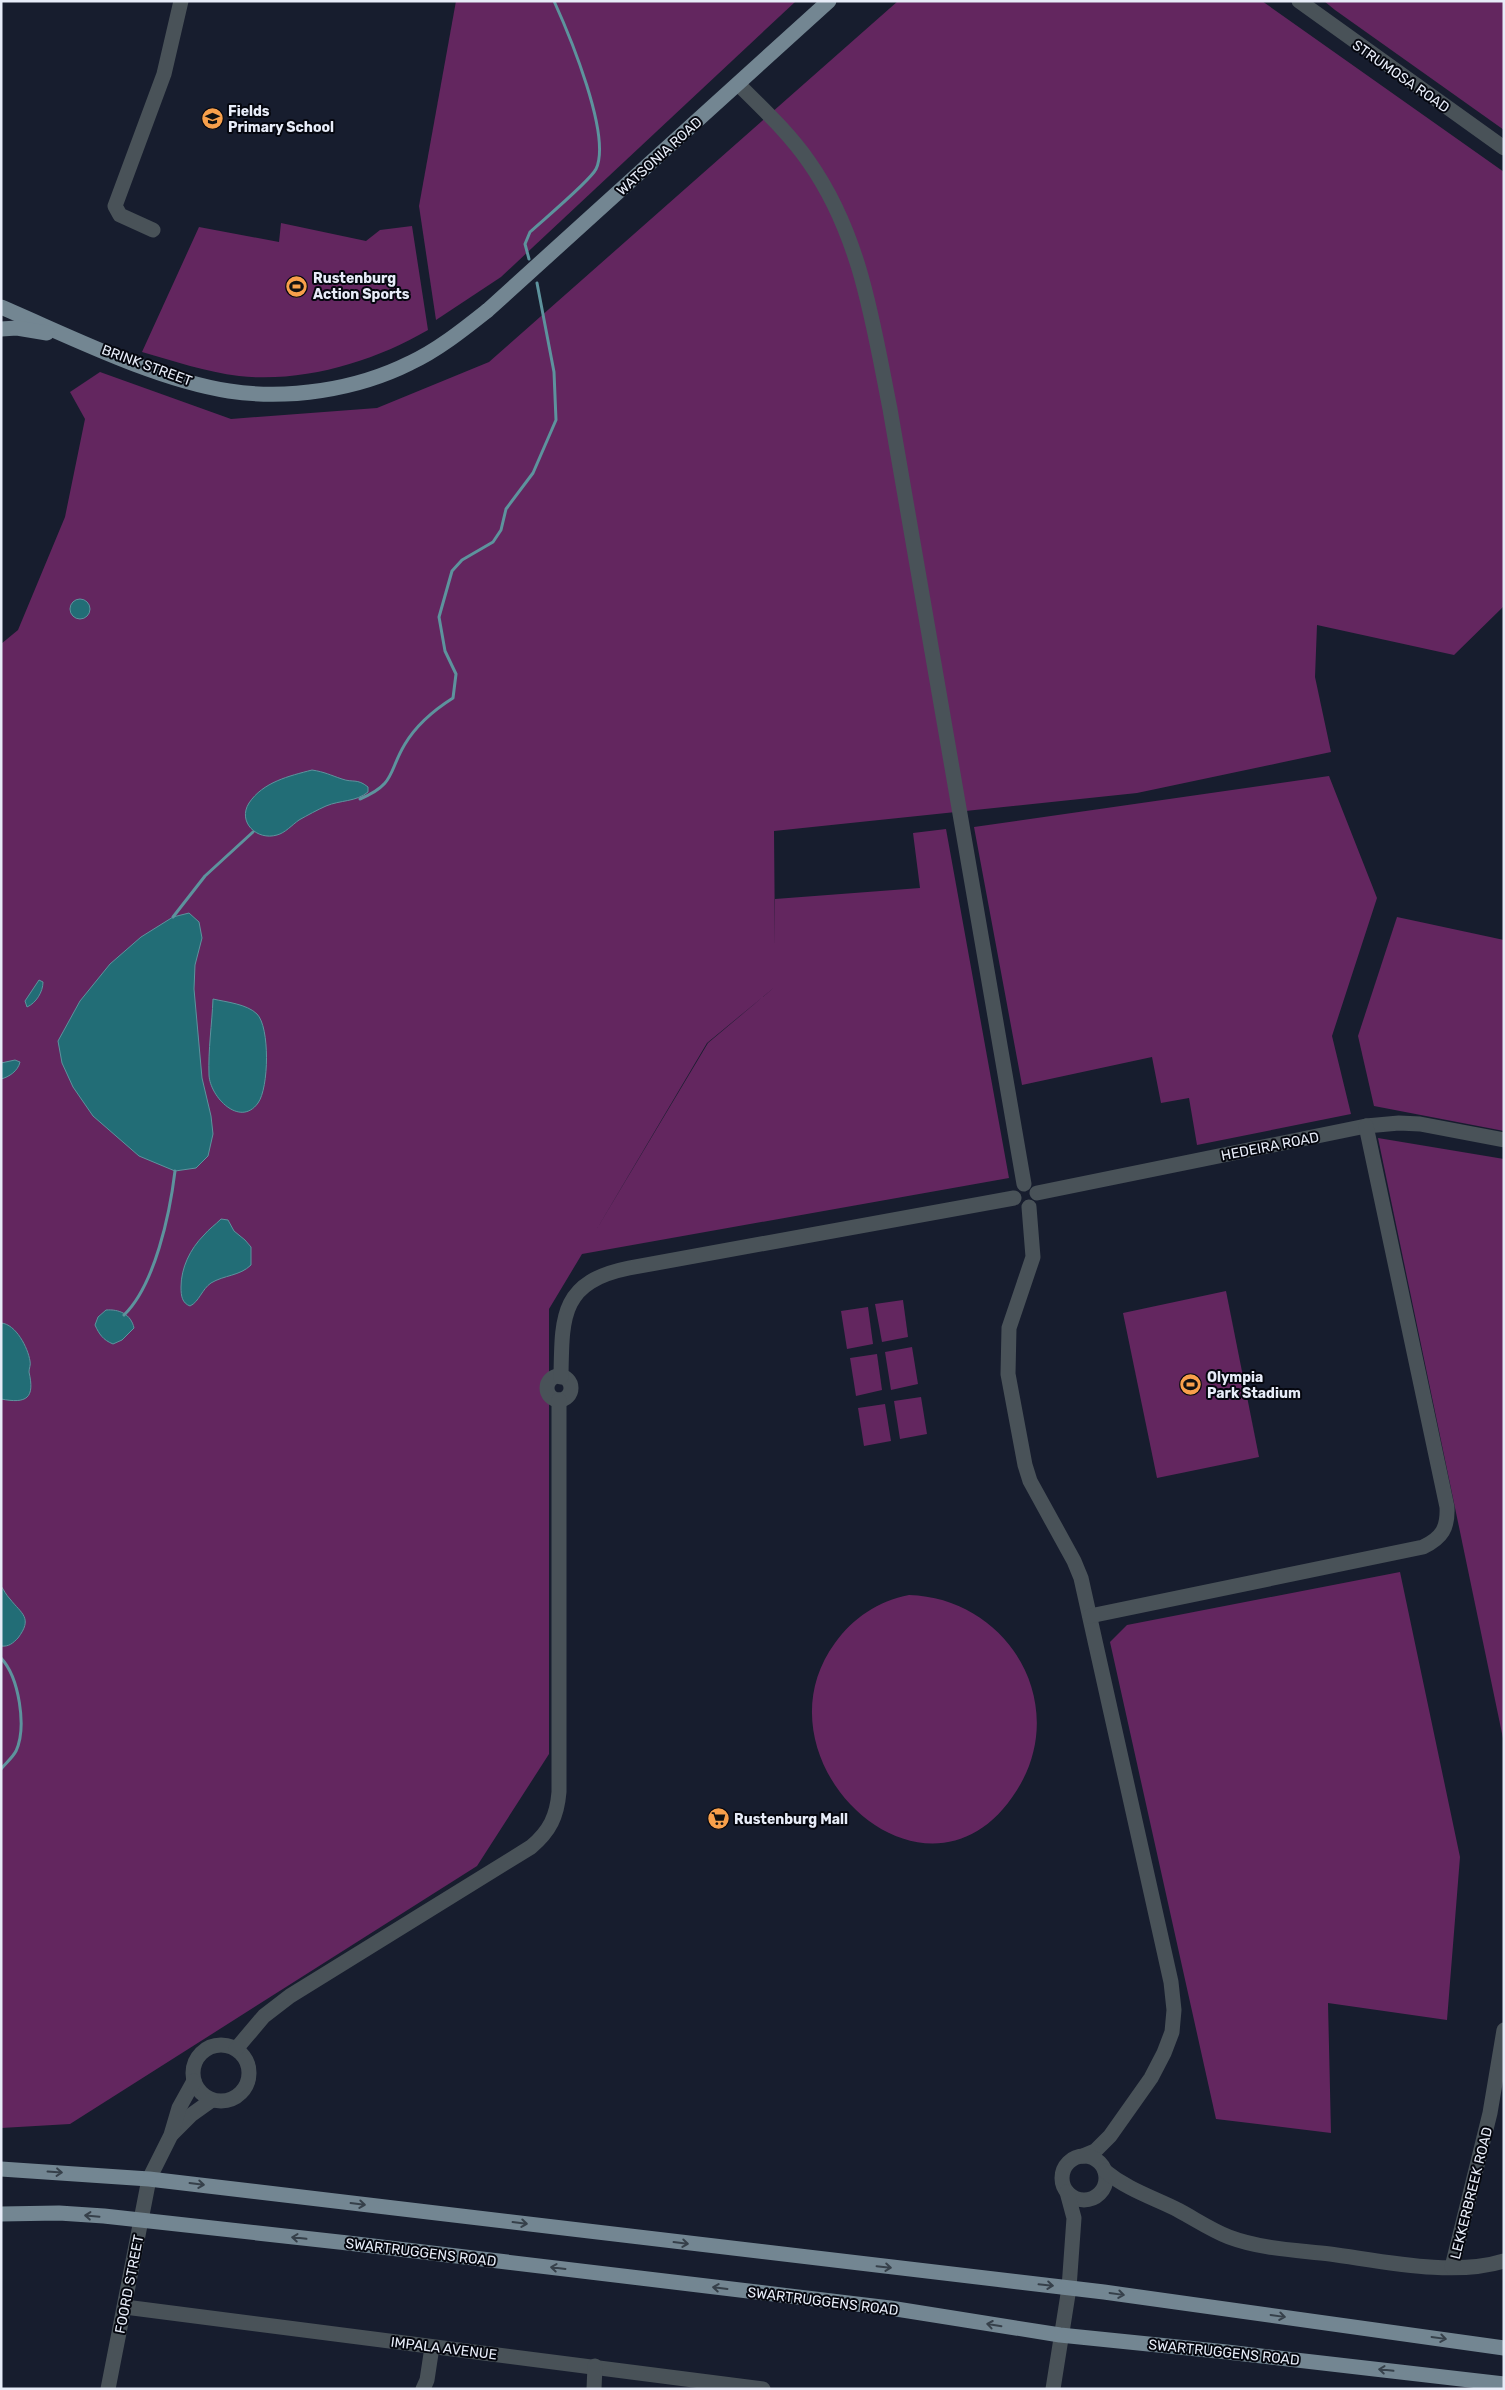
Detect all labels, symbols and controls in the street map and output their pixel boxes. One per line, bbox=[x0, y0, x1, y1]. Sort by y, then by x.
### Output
street label: STRUMOSA ROAD bbox=[1349, 37, 1453, 116]
place label: Fields Primary School bbox=[228, 103, 334, 136]
school or university icon: Fields Primary School bbox=[200, 107, 224, 131]
street label: WATSONIA ROAD bbox=[613, 114, 705, 199]
place label: Rustenburg Action Sports bbox=[313, 270, 410, 303]
sports icon: Rustenburg Action Sports bbox=[285, 274, 309, 298]
street label: BRINK STREET bbox=[99, 341, 194, 390]
street label: HEDEIRA ROAD bbox=[1220, 1129, 1321, 1164]
place label: Olympia Park Stadium bbox=[1207, 1369, 1301, 1402]
sports icon: Olympia Park Stadium bbox=[1179, 1373, 1203, 1397]
supermarket icon: Rustenburg Mall bbox=[706, 1807, 730, 1831]
place label: Rustenburg Mall bbox=[734, 1811, 848, 1828]
street label: LEKKERBREEK ROAD bbox=[1447, 2125, 1496, 2261]
one-way arrow bbox=[47, 2167, 63, 2176]
one-way arrow bbox=[189, 2179, 205, 2189]
one-way arrow bbox=[350, 2199, 366, 2209]
one-way arrow bbox=[85, 2211, 101, 2220]
one-way arrow bbox=[511, 2218, 527, 2228]
street label: FOORD STREET bbox=[112, 2233, 147, 2335]
one-way arrow bbox=[292, 2233, 308, 2243]
street label: SWARTRUGGENS ROAD bbox=[345, 2235, 497, 2270]
one-way arrow bbox=[673, 2238, 689, 2248]
one-way arrow bbox=[876, 2262, 892, 2272]
one-way arrow bbox=[551, 2263, 567, 2273]
one-way arrow bbox=[1038, 2280, 1054, 2290]
one-way arrow bbox=[712, 2283, 728, 2293]
street label: SWARTRUGGENS ROAD bbox=[747, 2284, 899, 2319]
one-way arrow bbox=[1109, 2289, 1125, 2299]
one-way arrow bbox=[1270, 2311, 1286, 2321]
one-way arrow bbox=[987, 2320, 1003, 2330]
one-way arrow bbox=[1431, 2333, 1447, 2343]
street label: IMPALA AVENUE bbox=[390, 2334, 498, 2363]
street label: SWARTRUGGENS ROAD bbox=[1148, 2336, 1300, 2369]
one-way arrow bbox=[1378, 2365, 1394, 2375]

